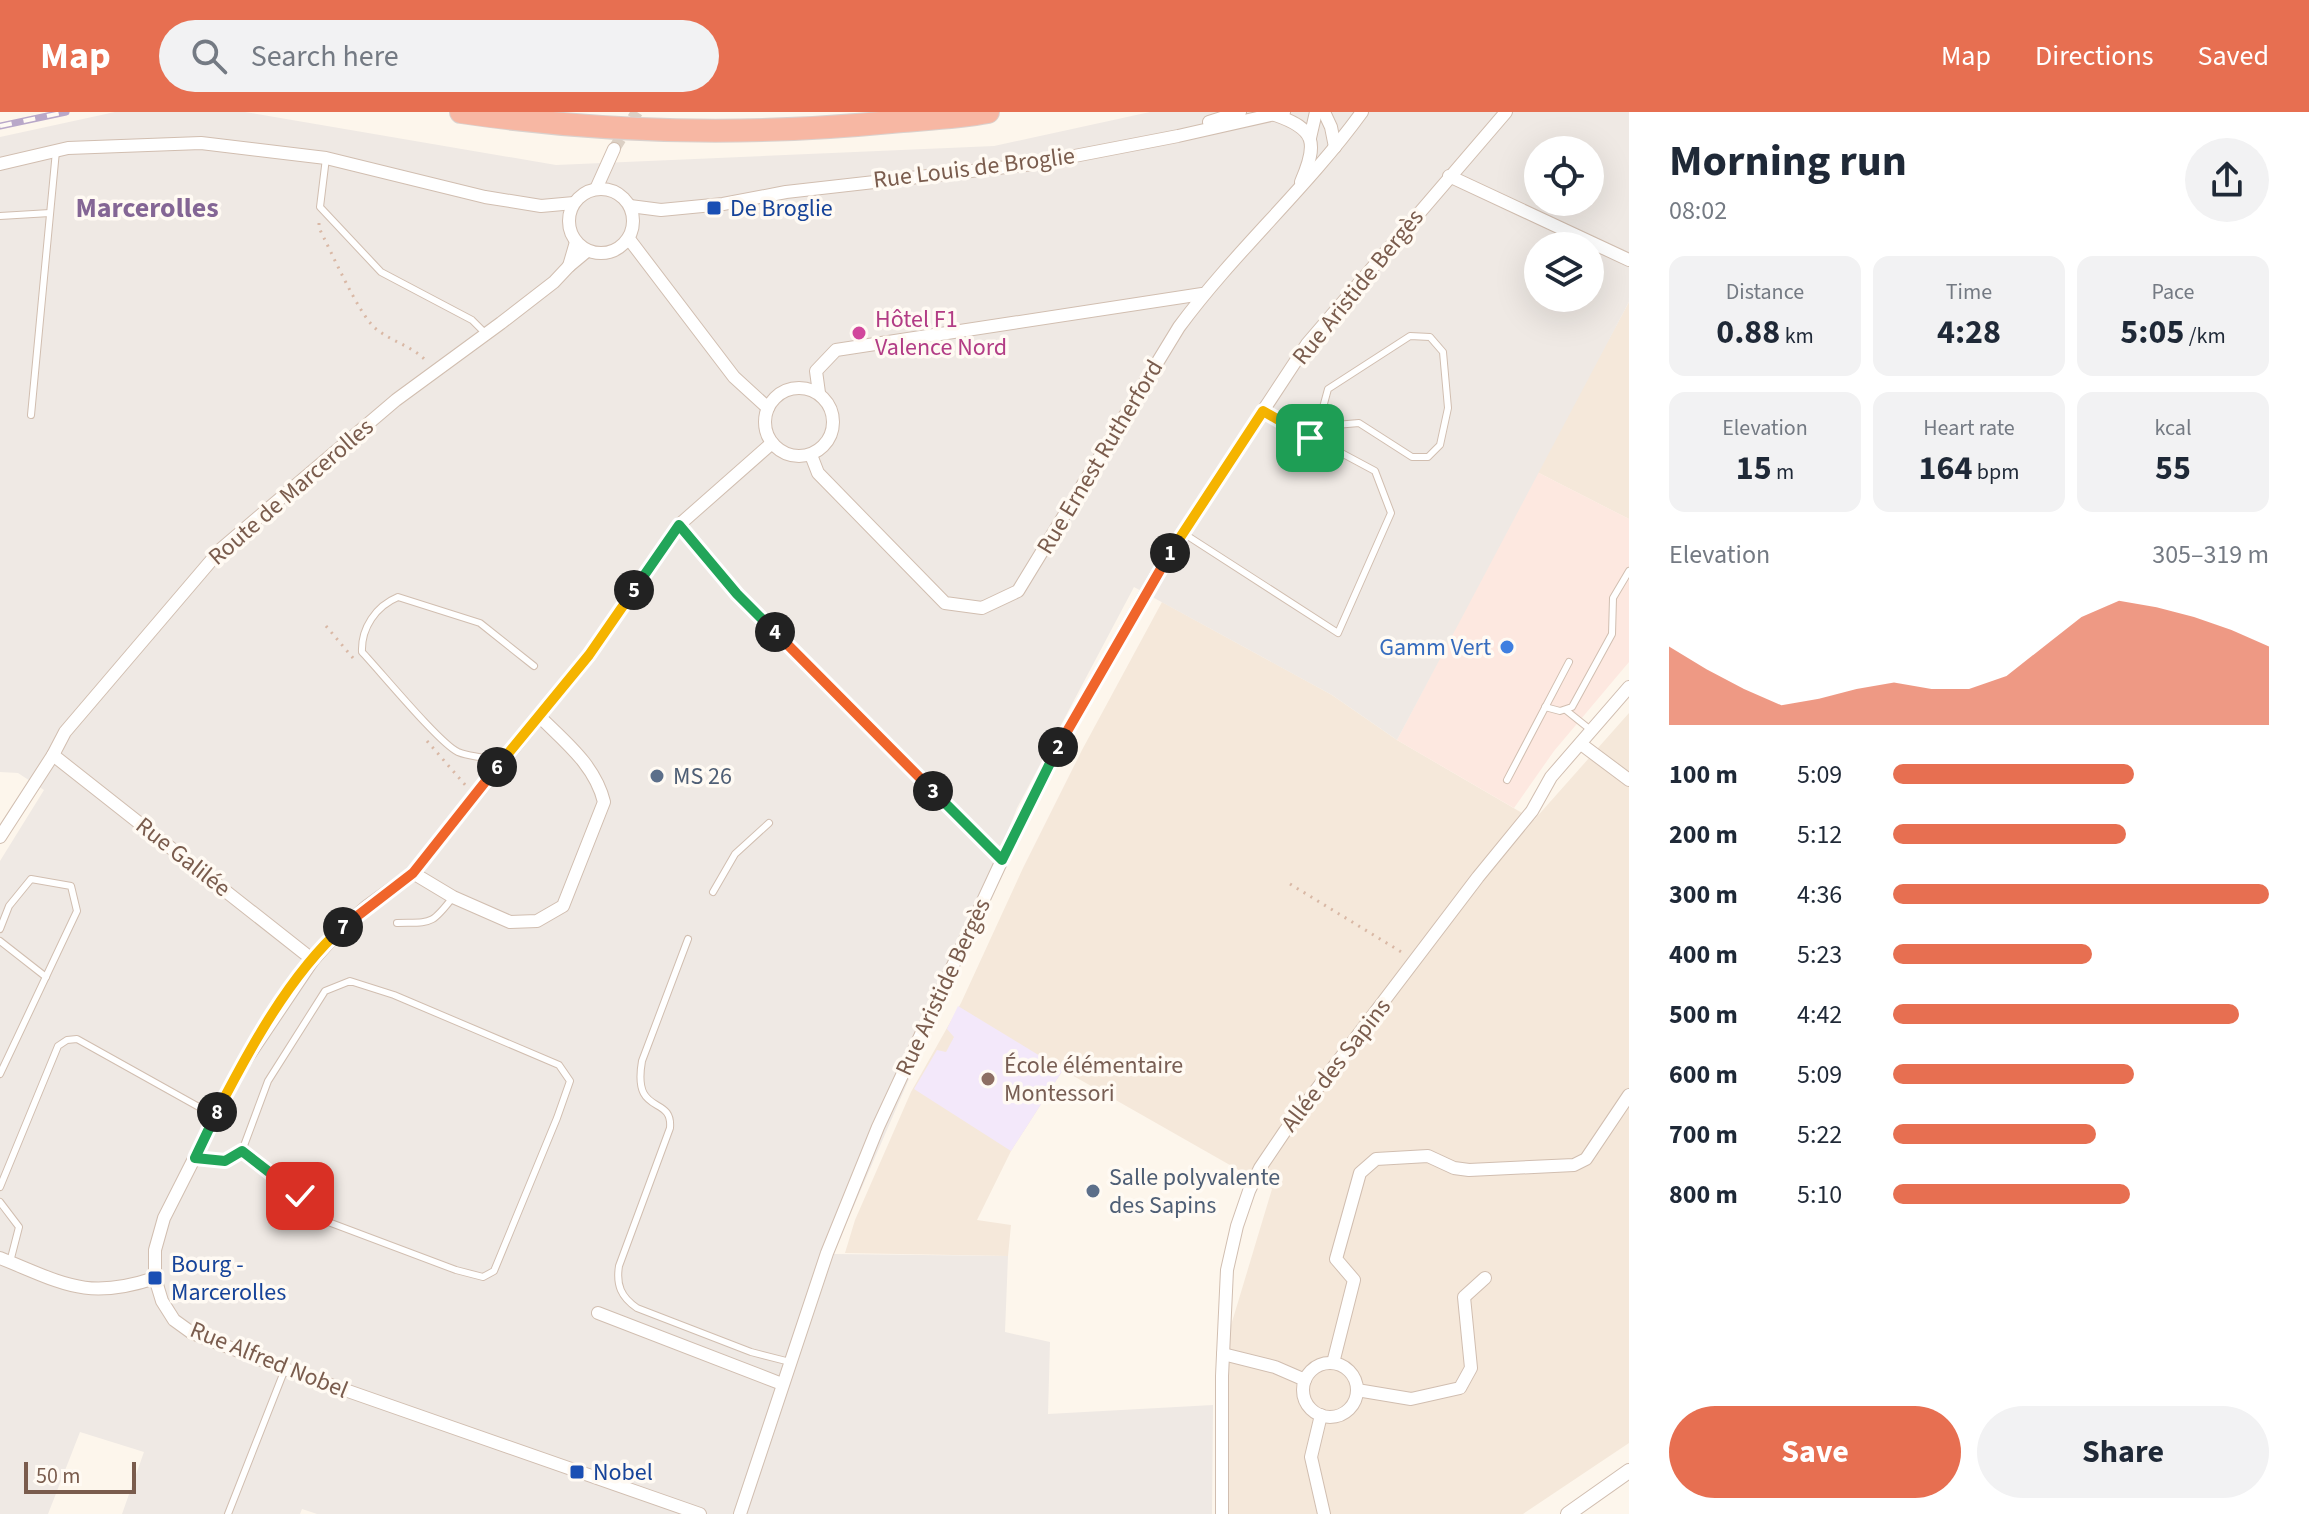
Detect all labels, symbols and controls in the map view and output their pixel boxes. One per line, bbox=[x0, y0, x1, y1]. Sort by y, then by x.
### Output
search box bbox=[159, 20, 719, 92]
text: Map bbox=[40, 29, 111, 83]
icon: search bbox=[187, 34, 231, 78]
text: Search here bbox=[251, 35, 399, 78]
text: Map bbox=[1941, 36, 1991, 76]
text: Directions bbox=[2035, 36, 2154, 76]
text: Saved bbox=[2198, 36, 2269, 76]
text: Morning run bbox=[1669, 130, 1907, 193]
map controls bbox=[1524, 136, 1604, 312]
button: locate bbox=[1524, 136, 1604, 216]
street label: Rue Louis de Broglie bbox=[871, 138, 1077, 198]
button: share bbox=[2185, 138, 2269, 222]
district label: Marcerolles bbox=[75, 188, 219, 228]
place label: De Broglie bbox=[730, 191, 833, 226]
text: 08:02 bbox=[1669, 192, 1727, 229]
marker: De Broglie bbox=[705, 199, 723, 217]
street label: Rue Aristide Bergès bbox=[1284, 201, 1432, 373]
button: layers bbox=[1524, 232, 1604, 312]
text: Distance bbox=[1726, 276, 1804, 308]
text: Time bbox=[1946, 276, 1992, 308]
text: Pace bbox=[2151, 276, 2195, 308]
place label: Hôtel F1 Valence Nord bbox=[875, 302, 1007, 365]
text: 0.88 bbox=[1716, 308, 1780, 357]
text: 4:28 bbox=[1937, 308, 2001, 357]
text: 5:05 bbox=[2120, 308, 2184, 357]
text: km bbox=[1780, 320, 1814, 352]
text: /km bbox=[2184, 320, 2226, 352]
marker: Hôtel F1 Valence Nord bbox=[850, 324, 868, 342]
street label: Rue Ernest Rutherford bbox=[1028, 353, 1172, 561]
pin bbox=[1276, 404, 1344, 472]
street label: Route de Marcerolles bbox=[201, 410, 381, 574]
text: Elevation bbox=[1722, 412, 1808, 444]
text: Heart rate bbox=[1923, 412, 2015, 444]
text: kcal bbox=[2154, 412, 2192, 444]
icon: arrive bbox=[1288, 416, 1332, 460]
text: 15 bbox=[1736, 444, 1772, 493]
text: 164 bbox=[1919, 444, 1972, 493]
text: 55 bbox=[2155, 444, 2191, 493]
text: m bbox=[1772, 456, 1794, 488]
text: bpm bbox=[1972, 456, 2019, 488]
pin: 1 bbox=[1150, 533, 1190, 573]
text: Elevation bbox=[1669, 536, 1770, 573]
text: 305–319 m bbox=[2152, 536, 2269, 573]
text: 1 bbox=[1164, 537, 1176, 569]
pin: 5 bbox=[614, 570, 654, 610]
text: 5 bbox=[628, 574, 640, 606]
pin: 4 bbox=[755, 612, 795, 652]
text: 4 bbox=[769, 616, 781, 648]
place label: Gamm Vert bbox=[1379, 630, 1491, 665]
marker: Gamm Vert bbox=[1498, 638, 1516, 656]
pin: 2 bbox=[1038, 727, 1078, 767]
text: 2 bbox=[1052, 731, 1064, 763]
pin: 6 bbox=[477, 747, 517, 787]
text: 6 bbox=[491, 751, 503, 783]
text: 100 m bbox=[1669, 756, 1738, 793]
text: 5:09 bbox=[1797, 756, 1842, 793]
place label: MS 26 bbox=[673, 759, 732, 794]
marker: MS 26 bbox=[648, 767, 666, 785]
pin: 3 bbox=[913, 771, 953, 811]
text: 3 bbox=[927, 775, 939, 807]
street label: Rue Galilée bbox=[128, 809, 238, 905]
text: 200 m bbox=[1669, 816, 1738, 853]
text: 5:12 bbox=[1797, 816, 1842, 853]
text: 300 m bbox=[1669, 876, 1738, 913]
text: 4:36 bbox=[1797, 876, 1842, 913]
street label: Rue Aristide Bergès bbox=[887, 893, 999, 1081]
pin: 7 bbox=[323, 907, 363, 947]
text: 7 bbox=[337, 911, 349, 943]
text: 400 m bbox=[1669, 936, 1738, 973]
text: 5:23 bbox=[1797, 936, 1842, 973]
street label: Allée des Sapins bbox=[1273, 991, 1399, 1139]
text: 500 m bbox=[1669, 996, 1738, 1033]
text: 4:42 bbox=[1797, 996, 1842, 1033]
place label: École élémentaire Montessori bbox=[1004, 1048, 1183, 1111]
text: 600 m bbox=[1669, 1056, 1738, 1093]
text: 5:09 bbox=[1797, 1056, 1842, 1093]
marker: École élémentaire Montessori bbox=[979, 1070, 997, 1088]
pin: 8 bbox=[197, 1092, 237, 1132]
text: 8 bbox=[211, 1096, 223, 1128]
text: 700 m bbox=[1669, 1116, 1738, 1153]
text: 5:22 bbox=[1797, 1116, 1842, 1153]
place label: Salle polyvalente des Sapins bbox=[1109, 1160, 1280, 1223]
pin bbox=[266, 1162, 334, 1230]
icon: check bbox=[278, 1174, 322, 1218]
text: 800 m bbox=[1669, 1176, 1738, 1213]
text: 5:10 bbox=[1797, 1176, 1842, 1213]
marker: Salle polyvalente des Sapins bbox=[1084, 1182, 1102, 1200]
place label: Bourg - Marcerolles bbox=[171, 1247, 286, 1310]
marker: Bourg - Marcerolles bbox=[146, 1269, 164, 1287]
street label: Rue Alfred Nobel bbox=[185, 1312, 353, 1408]
button: Save bbox=[1669, 1406, 1961, 1498]
button: Share bbox=[1977, 1406, 2269, 1498]
place label: Nobel bbox=[593, 1455, 653, 1490]
scale bar bbox=[24, 1458, 136, 1494]
text: 50 m bbox=[36, 1460, 81, 1492]
marker: Nobel bbox=[568, 1463, 586, 1481]

